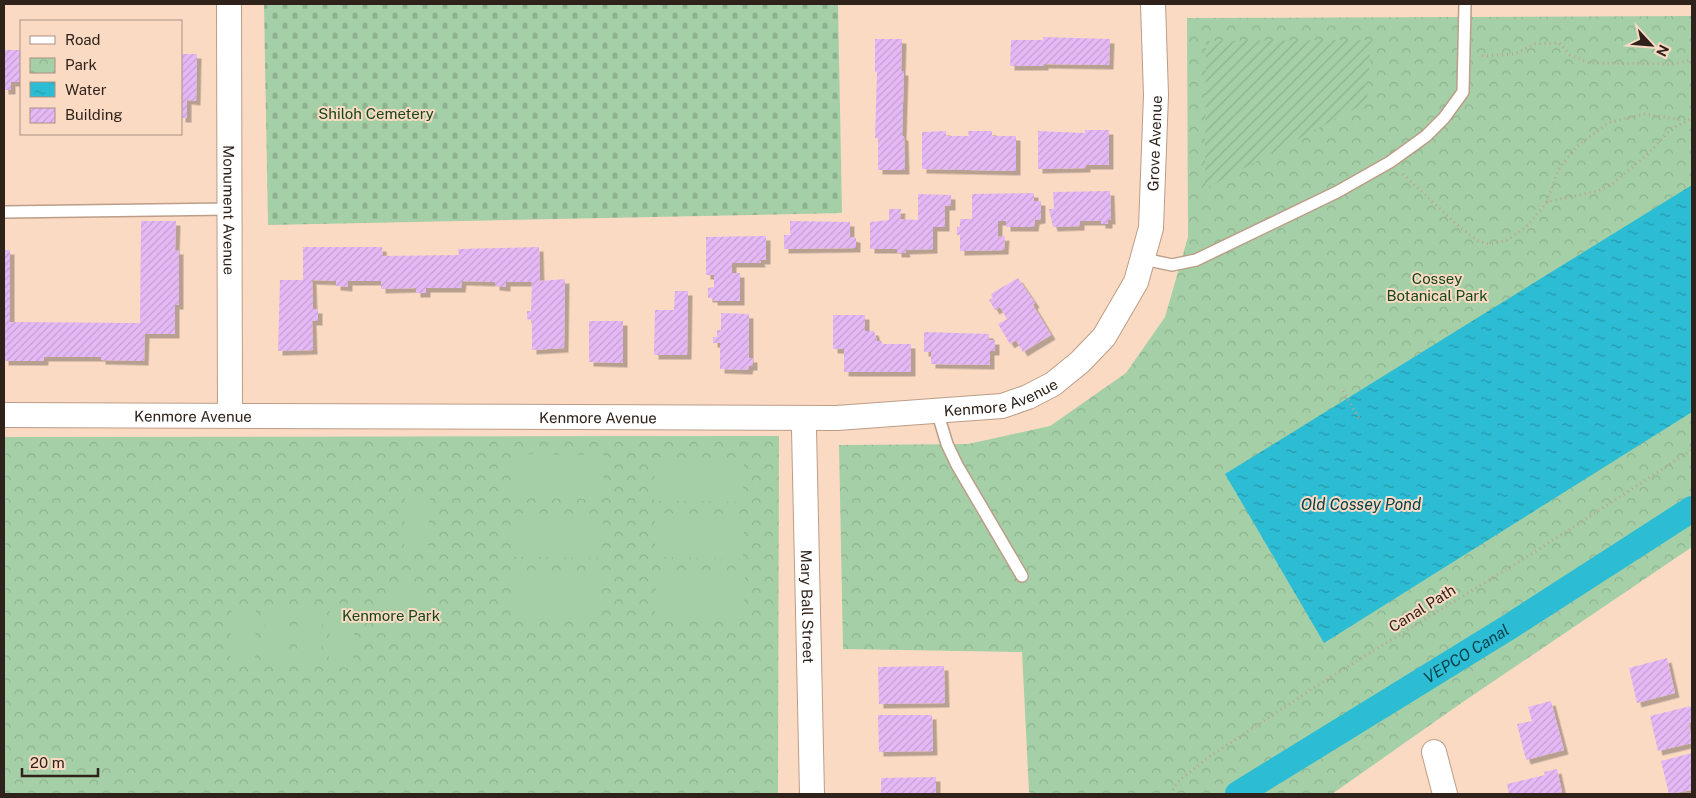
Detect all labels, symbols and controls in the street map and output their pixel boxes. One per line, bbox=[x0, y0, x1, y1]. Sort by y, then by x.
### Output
legend bbox=[20, 20, 182, 135]
north arrow bbox=[1626, 20, 1676, 70]
text: Road bbox=[65, 31, 101, 48]
text: N bbox=[1653, 42, 1672, 59]
text: Park bbox=[65, 56, 97, 73]
text: Water bbox=[65, 81, 107, 98]
street label: Grove Avenue bbox=[1144, 95, 1164, 192]
park label: Shiloh Cemetery bbox=[318, 105, 434, 122]
text: Building bbox=[65, 106, 123, 123]
street label: Monument Avenue bbox=[221, 145, 238, 275]
park label: Cossey Botanical Park bbox=[1386, 270, 1488, 304]
street label: Kenmore Avenue bbox=[943, 375, 1060, 419]
street label: Kenmore Avenue bbox=[134, 407, 252, 424]
street label: Kenmore Avenue bbox=[539, 408, 657, 426]
water label: Old Cossey Pond bbox=[1301, 495, 1422, 514]
street label: Mary Ball Street bbox=[798, 549, 818, 664]
street label: Canal Path bbox=[1385, 581, 1459, 635]
park label: Kenmore Park bbox=[342, 607, 440, 624]
water label: VEPCO Canal bbox=[1420, 620, 1512, 687]
scale bar bbox=[22, 746, 99, 778]
text: 20 m bbox=[30, 754, 65, 771]

